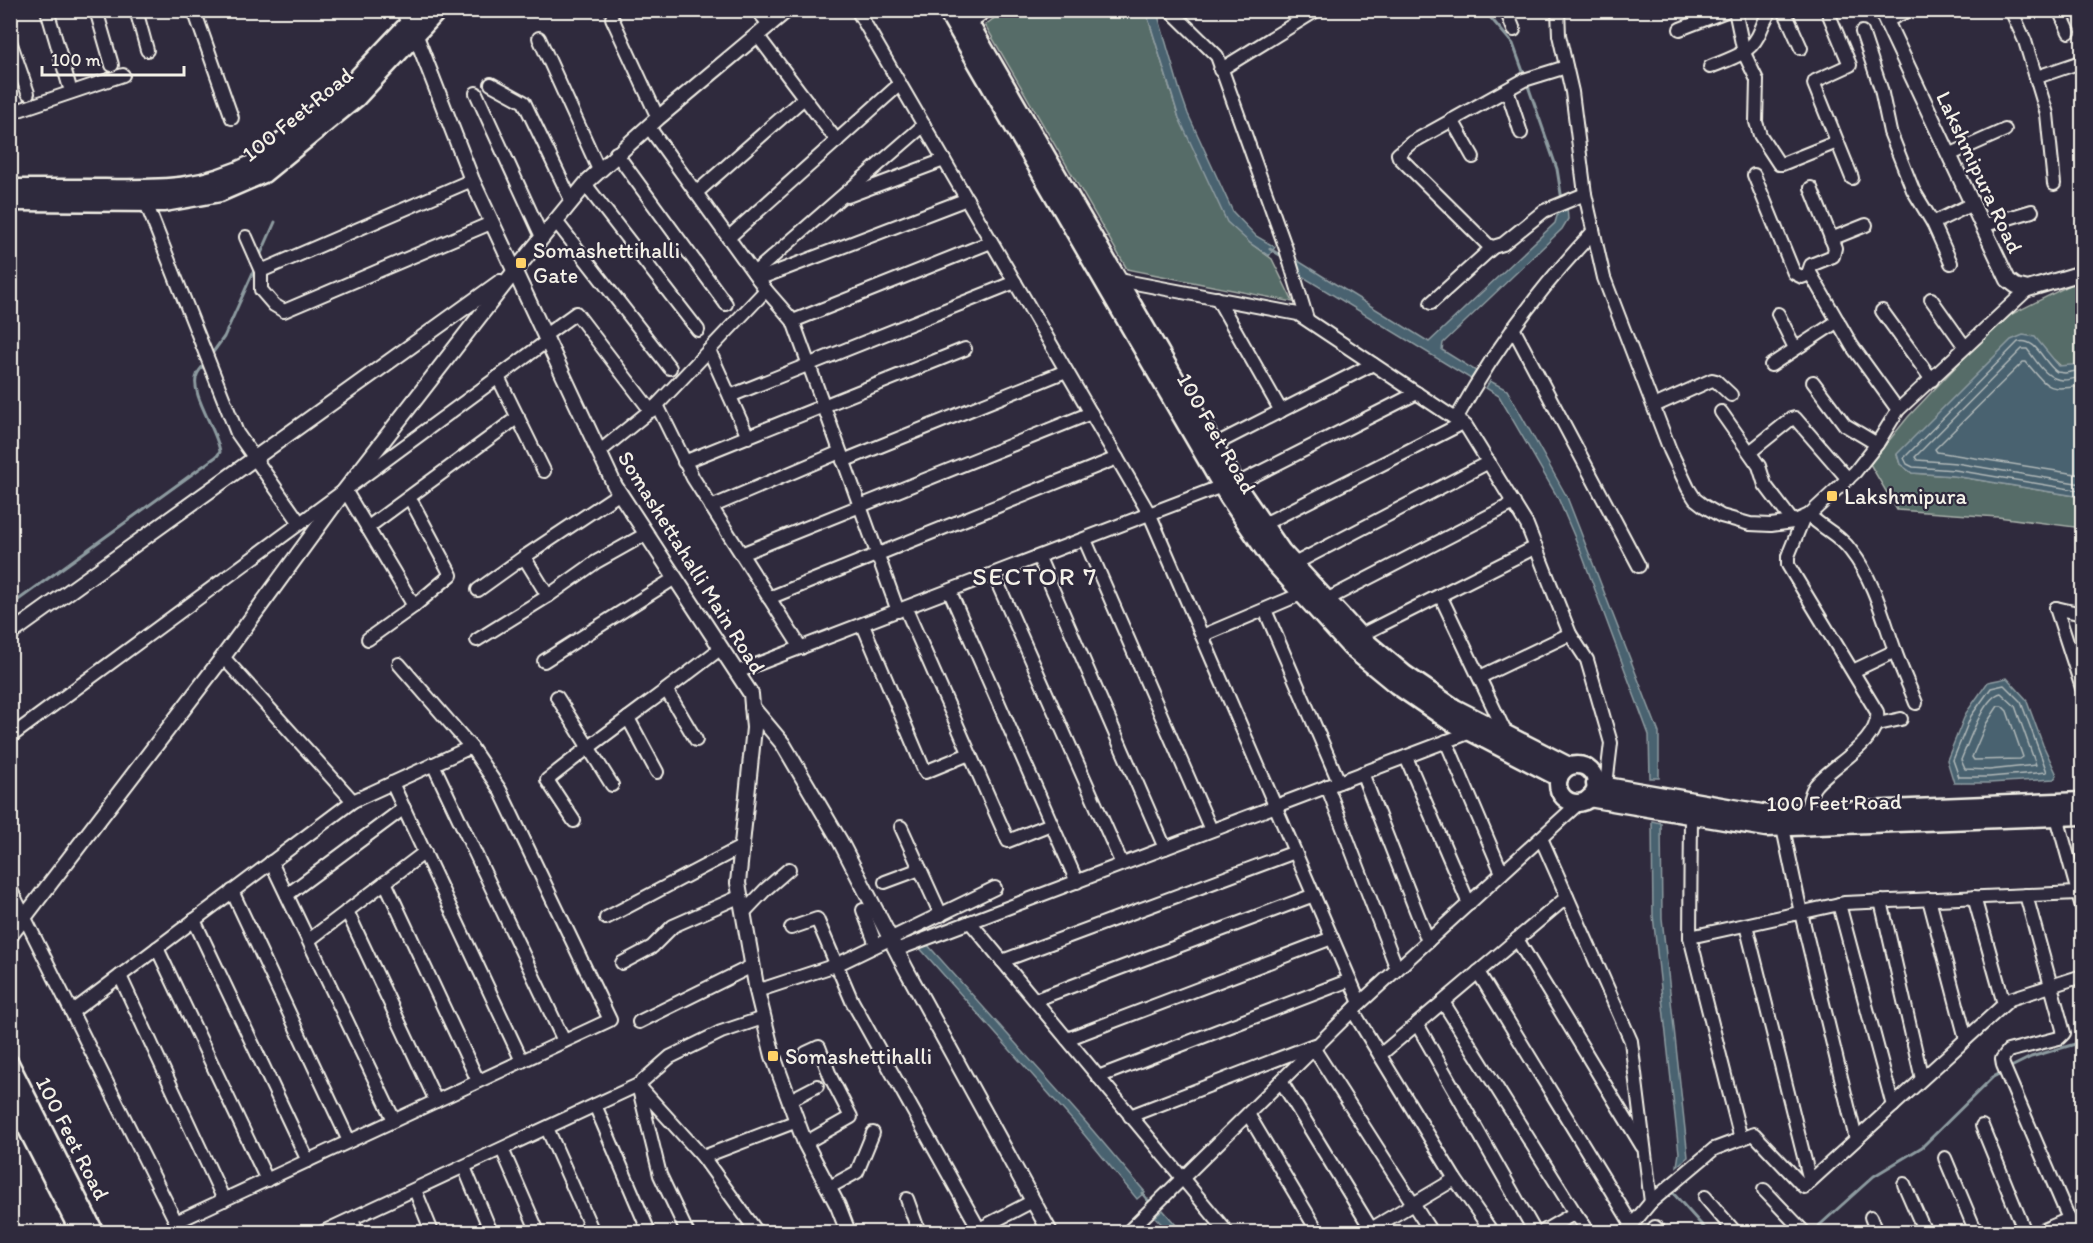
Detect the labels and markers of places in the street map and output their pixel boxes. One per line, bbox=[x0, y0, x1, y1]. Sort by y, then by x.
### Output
place label: Somashettihalli Gate bbox=[533, 237, 680, 289]
marker: Somashettihalli Gate bbox=[514, 256, 528, 270]
place label: Lakshmipura bbox=[1844, 483, 1967, 510]
marker: Lakshmipura bbox=[1825, 489, 1839, 503]
place label: Somashettihalli bbox=[785, 1043, 932, 1070]
marker: Somashettihalli bbox=[766, 1049, 780, 1063]

